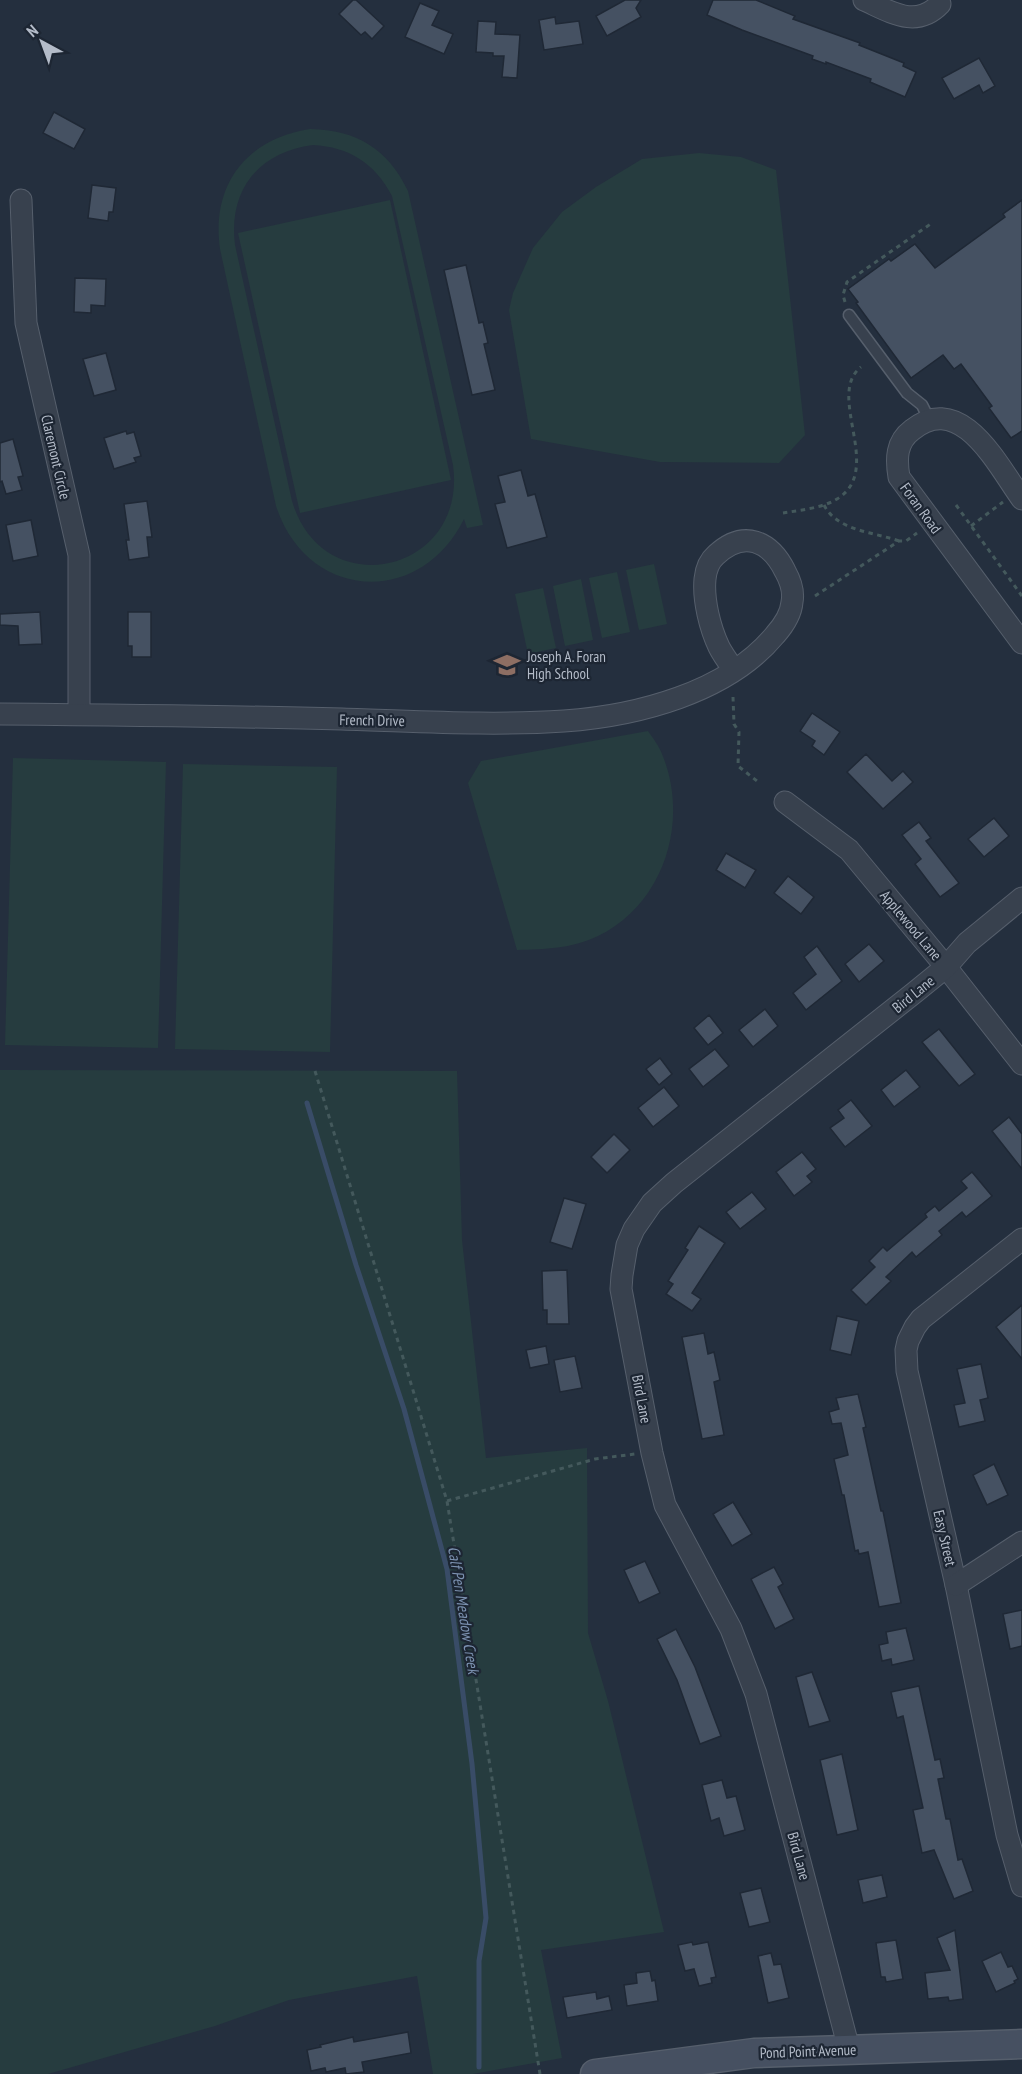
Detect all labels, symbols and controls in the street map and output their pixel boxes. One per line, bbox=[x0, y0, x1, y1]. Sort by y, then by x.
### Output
north arrow bbox=[12, 12, 72, 72]
text: N bbox=[22, 20, 42, 41]
street label: Claremont Circle bbox=[37, 413, 75, 501]
street label: Foran Road bbox=[896, 479, 946, 537]
place label: Joseph A. Foran High School bbox=[526, 647, 606, 683]
school or university icon: Joseph A. Foran High School bbox=[492, 650, 522, 680]
street label: French Drive bbox=[339, 710, 405, 730]
street label: Applewood Lane bbox=[876, 886, 946, 964]
street label: Bird Lane bbox=[888, 971, 938, 1017]
street label: Bird Lane bbox=[628, 1373, 656, 1425]
street label: Easy Street bbox=[929, 1508, 961, 1568]
water label: Calf Pen Meadow Creek bbox=[444, 1545, 484, 1677]
street label: Bird Lane bbox=[783, 1830, 815, 1882]
street label: Pond Point Avenue bbox=[759, 2040, 857, 2062]

